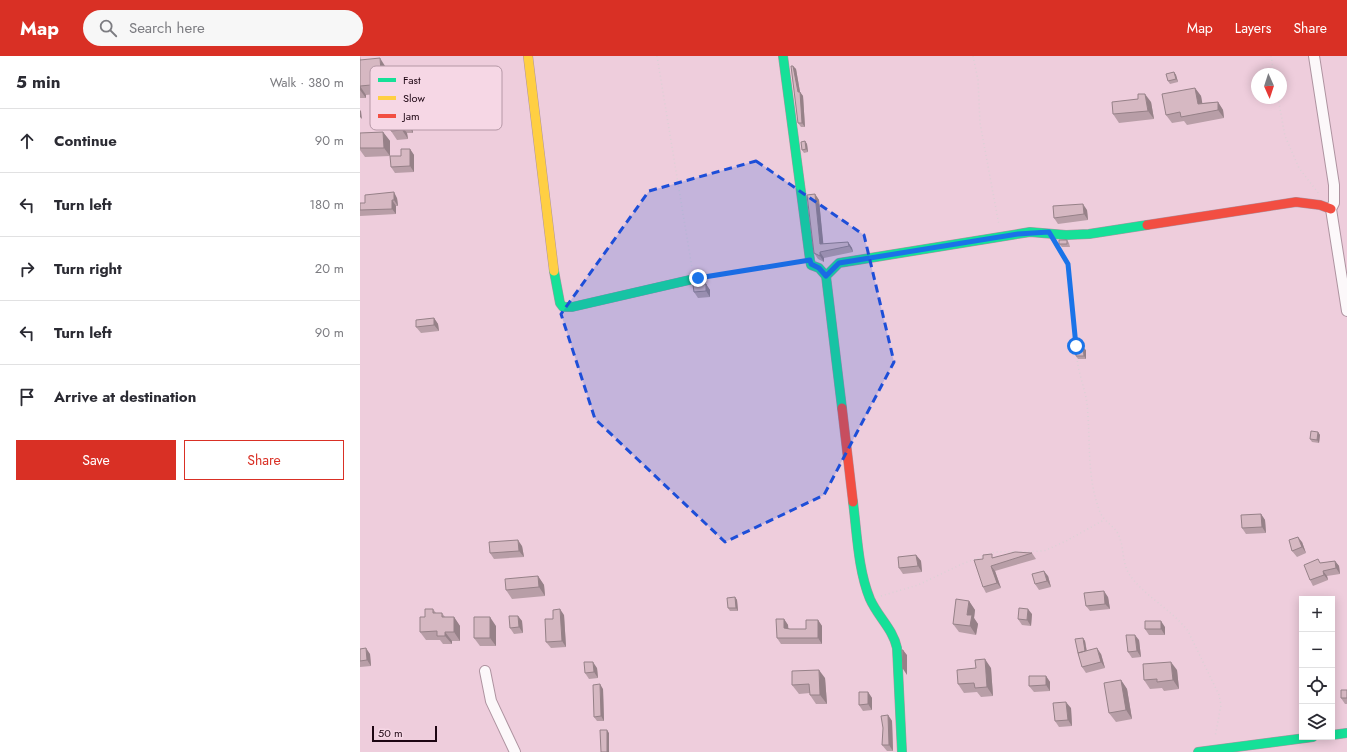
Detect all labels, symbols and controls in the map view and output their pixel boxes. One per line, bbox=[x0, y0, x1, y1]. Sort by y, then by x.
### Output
search box bbox=[83, 10, 363, 46]
text: Map bbox=[20, 15, 59, 42]
icon: search bbox=[97, 17, 119, 39]
text: Search here bbox=[129, 17, 205, 39]
text: Map bbox=[1187, 18, 1213, 38]
text: Layers bbox=[1235, 18, 1271, 38]
text: Share bbox=[1293, 18, 1327, 38]
legend bbox=[370, 66, 502, 130]
north arrow bbox=[1251, 68, 1287, 104]
text: 5 min bbox=[16, 70, 60, 94]
text: Fast bbox=[403, 72, 421, 88]
text: Walk · 380 m bbox=[270, 73, 344, 92]
text: Slow bbox=[403, 90, 425, 106]
text: Jam bbox=[401, 108, 420, 124]
icon: ahead bbox=[16, 130, 38, 152]
text: Continue bbox=[54, 130, 117, 152]
text: 90 m bbox=[315, 131, 344, 150]
icon: left bbox=[16, 194, 38, 216]
text: Turn left bbox=[54, 194, 112, 216]
text: 180 m bbox=[309, 195, 344, 214]
icon: right bbox=[16, 258, 38, 280]
text: Turn right bbox=[54, 258, 122, 280]
text: 20 m bbox=[315, 259, 344, 278]
route end bbox=[689, 269, 707, 287]
icon: left bbox=[16, 322, 38, 344]
text: Turn left bbox=[54, 322, 112, 344]
text: 90 m bbox=[315, 323, 344, 342]
route start bbox=[1067, 337, 1085, 355]
icon: arrive bbox=[16, 386, 38, 408]
text: Arrive at destination bbox=[54, 386, 196, 408]
button: Save bbox=[16, 440, 176, 480]
button: Share bbox=[184, 440, 344, 480]
map controls bbox=[1299, 596, 1335, 740]
button: + bbox=[1299, 596, 1335, 632]
button: − bbox=[1299, 632, 1335, 668]
button: locate bbox=[1299, 668, 1335, 704]
button: layers bbox=[1299, 704, 1335, 740]
scale bar bbox=[372, 724, 437, 743]
text: 50 m bbox=[378, 725, 403, 741]

